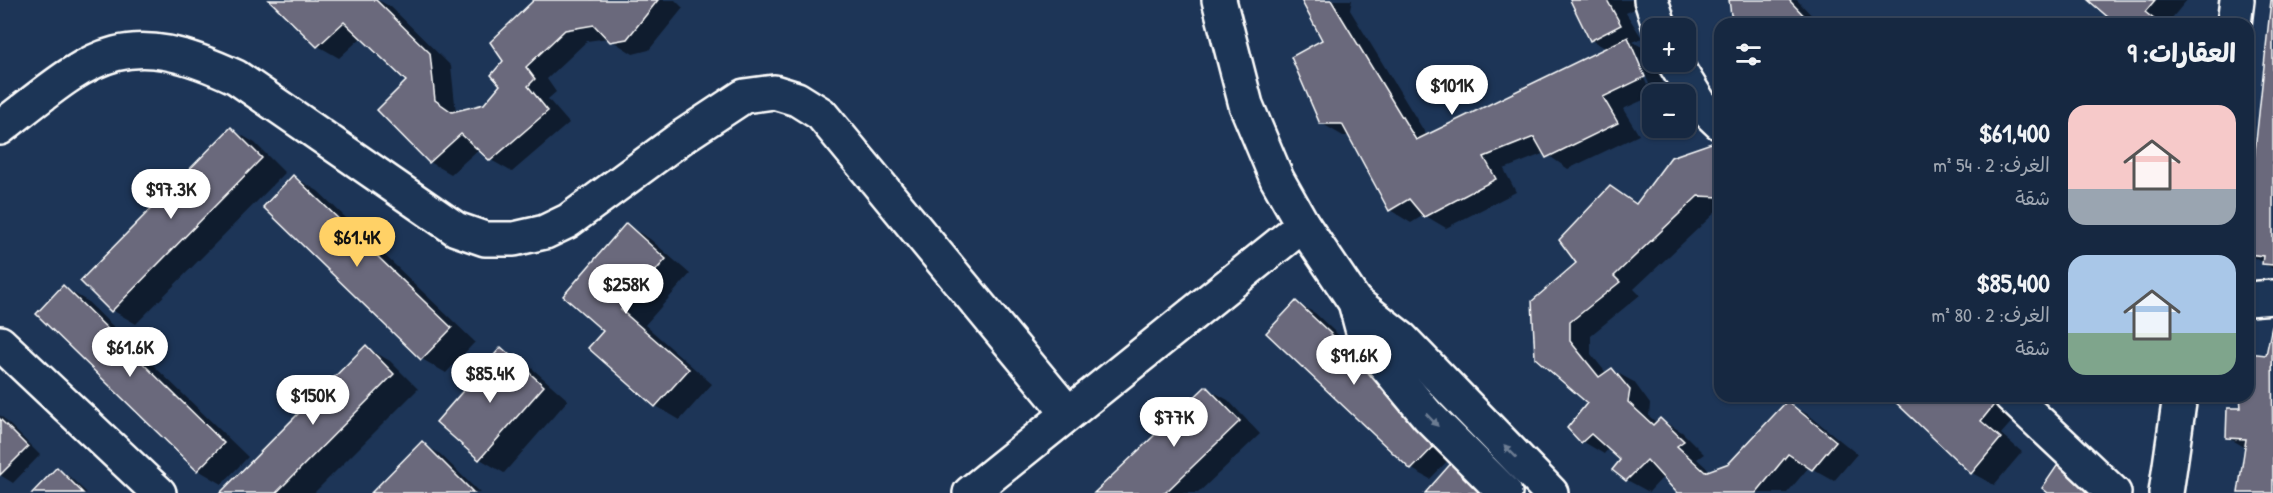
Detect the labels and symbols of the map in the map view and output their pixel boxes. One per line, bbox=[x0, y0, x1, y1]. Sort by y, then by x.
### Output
pin: $101K bbox=[1410, 65, 1494, 116]
pin: $97.3K bbox=[122, 169, 220, 220]
pin: $61.4K bbox=[308, 217, 406, 268]
pin: $258K bbox=[584, 264, 668, 315]
pin: $61.6K bbox=[81, 327, 179, 378]
pin: $91.6K bbox=[1305, 335, 1403, 386]
pin: $85.4K bbox=[441, 353, 539, 404]
pin: $150K bbox=[271, 375, 355, 426]
pin: $77K bbox=[1138, 397, 1210, 448]
one-way arrow bbox=[1425, 412, 1439, 427]
one-way arrow bbox=[1503, 444, 1517, 459]

